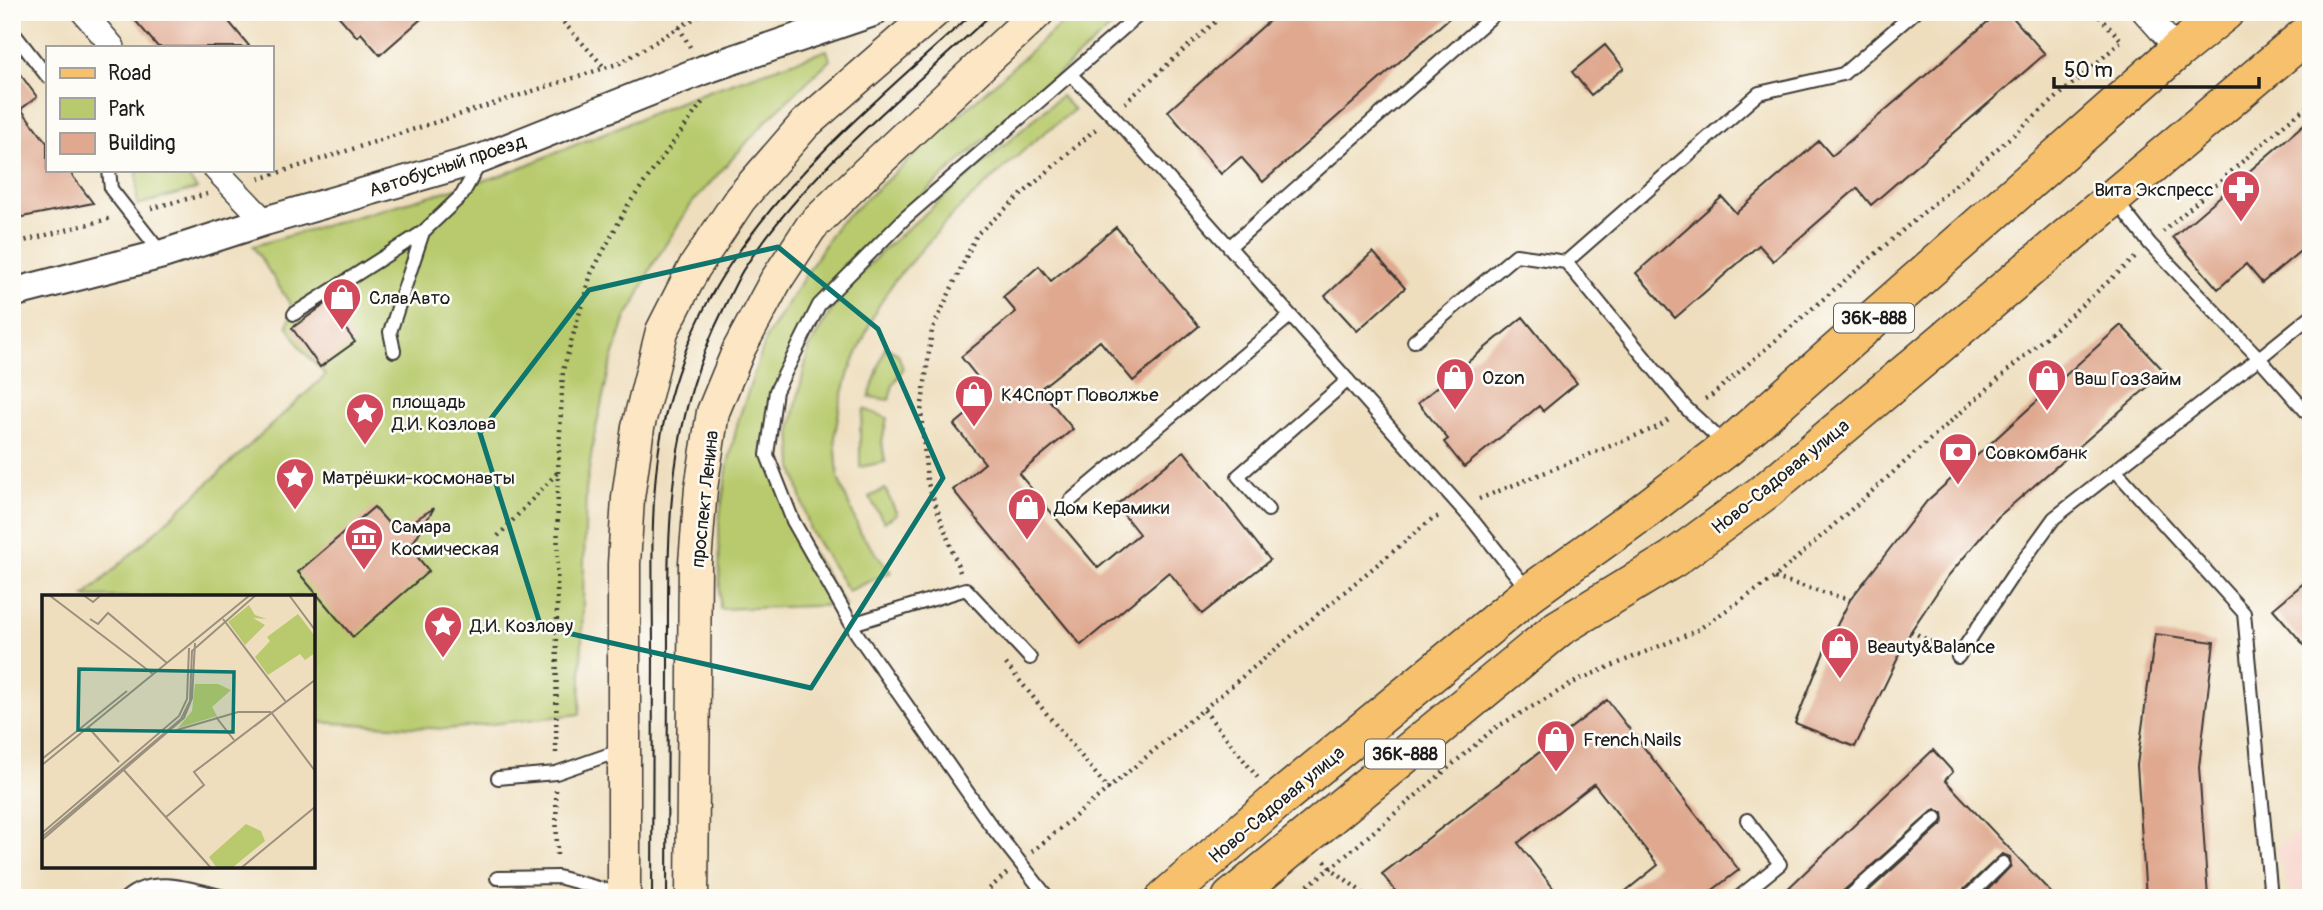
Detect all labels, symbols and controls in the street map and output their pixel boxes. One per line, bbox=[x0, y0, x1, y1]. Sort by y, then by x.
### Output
legend bbox=[46, 46, 273, 172]
scale bar bbox=[2054, 46, 2258, 90]
text: 50 m bbox=[2064, 57, 2113, 84]
text: Road bbox=[108, 60, 152, 87]
text: Park bbox=[108, 96, 145, 123]
street label: Автобусный проезд bbox=[366, 129, 529, 203]
text: Building bbox=[108, 130, 175, 157]
pharmacy icon: Вита Экспресс bbox=[2220, 168, 2262, 223]
place label: Вита Экспресс bbox=[2094, 178, 2214, 202]
shop icon: СлавАвто bbox=[321, 276, 363, 331]
place label: СлавАвто bbox=[369, 286, 450, 310]
road number: 36К-888 bbox=[1834, 304, 1914, 332]
shop icon: Ozon bbox=[1434, 356, 1476, 411]
shop icon: Ваш ГозЗайм bbox=[2026, 357, 2068, 412]
place label: Ozon bbox=[1482, 366, 1525, 390]
place label: Ваш ГозЗайм bbox=[2074, 367, 2182, 391]
shop icon: К4Спорт Поволжье bbox=[953, 373, 995, 428]
place label: К4Спорт Поволжье bbox=[1001, 383, 1159, 407]
place label: площадь Д.И. Козлова bbox=[391, 390, 496, 436]
place icon: площадь Д.И. Козлова bbox=[344, 391, 386, 446]
street label: Ново-Садовая улица bbox=[1707, 414, 1855, 540]
street label: проспект Ленина bbox=[686, 429, 724, 569]
bank icon: Совкомбанк bbox=[1937, 431, 1979, 486]
place label: Совкомбанк bbox=[1985, 441, 2088, 465]
place icon: Матрёшки-космонавты bbox=[274, 456, 316, 511]
place label: Матрёшки-космонавты bbox=[322, 466, 515, 490]
shop icon: Дом Керамики bbox=[1006, 486, 1048, 541]
place label: Дом Керамики bbox=[1053, 496, 1170, 520]
place label: Самара Космическая bbox=[391, 515, 499, 561]
museum icon: Самара Космическая bbox=[343, 516, 385, 571]
inset map bbox=[42, 595, 315, 868]
place icon: Д.И. Козлову bbox=[422, 604, 464, 659]
place label: Д.И. Козлову bbox=[469, 614, 573, 638]
shop icon: Beauty&Balance bbox=[1819, 625, 1861, 680]
place label: Beauty&Balance bbox=[1867, 635, 1996, 659]
shop icon: French Nails bbox=[1535, 718, 1577, 773]
place label: French Nails bbox=[1583, 728, 1682, 752]
road number: 36К-888 bbox=[1365, 740, 1445, 768]
street label: Ново-Садовая улица bbox=[1204, 741, 1350, 869]

